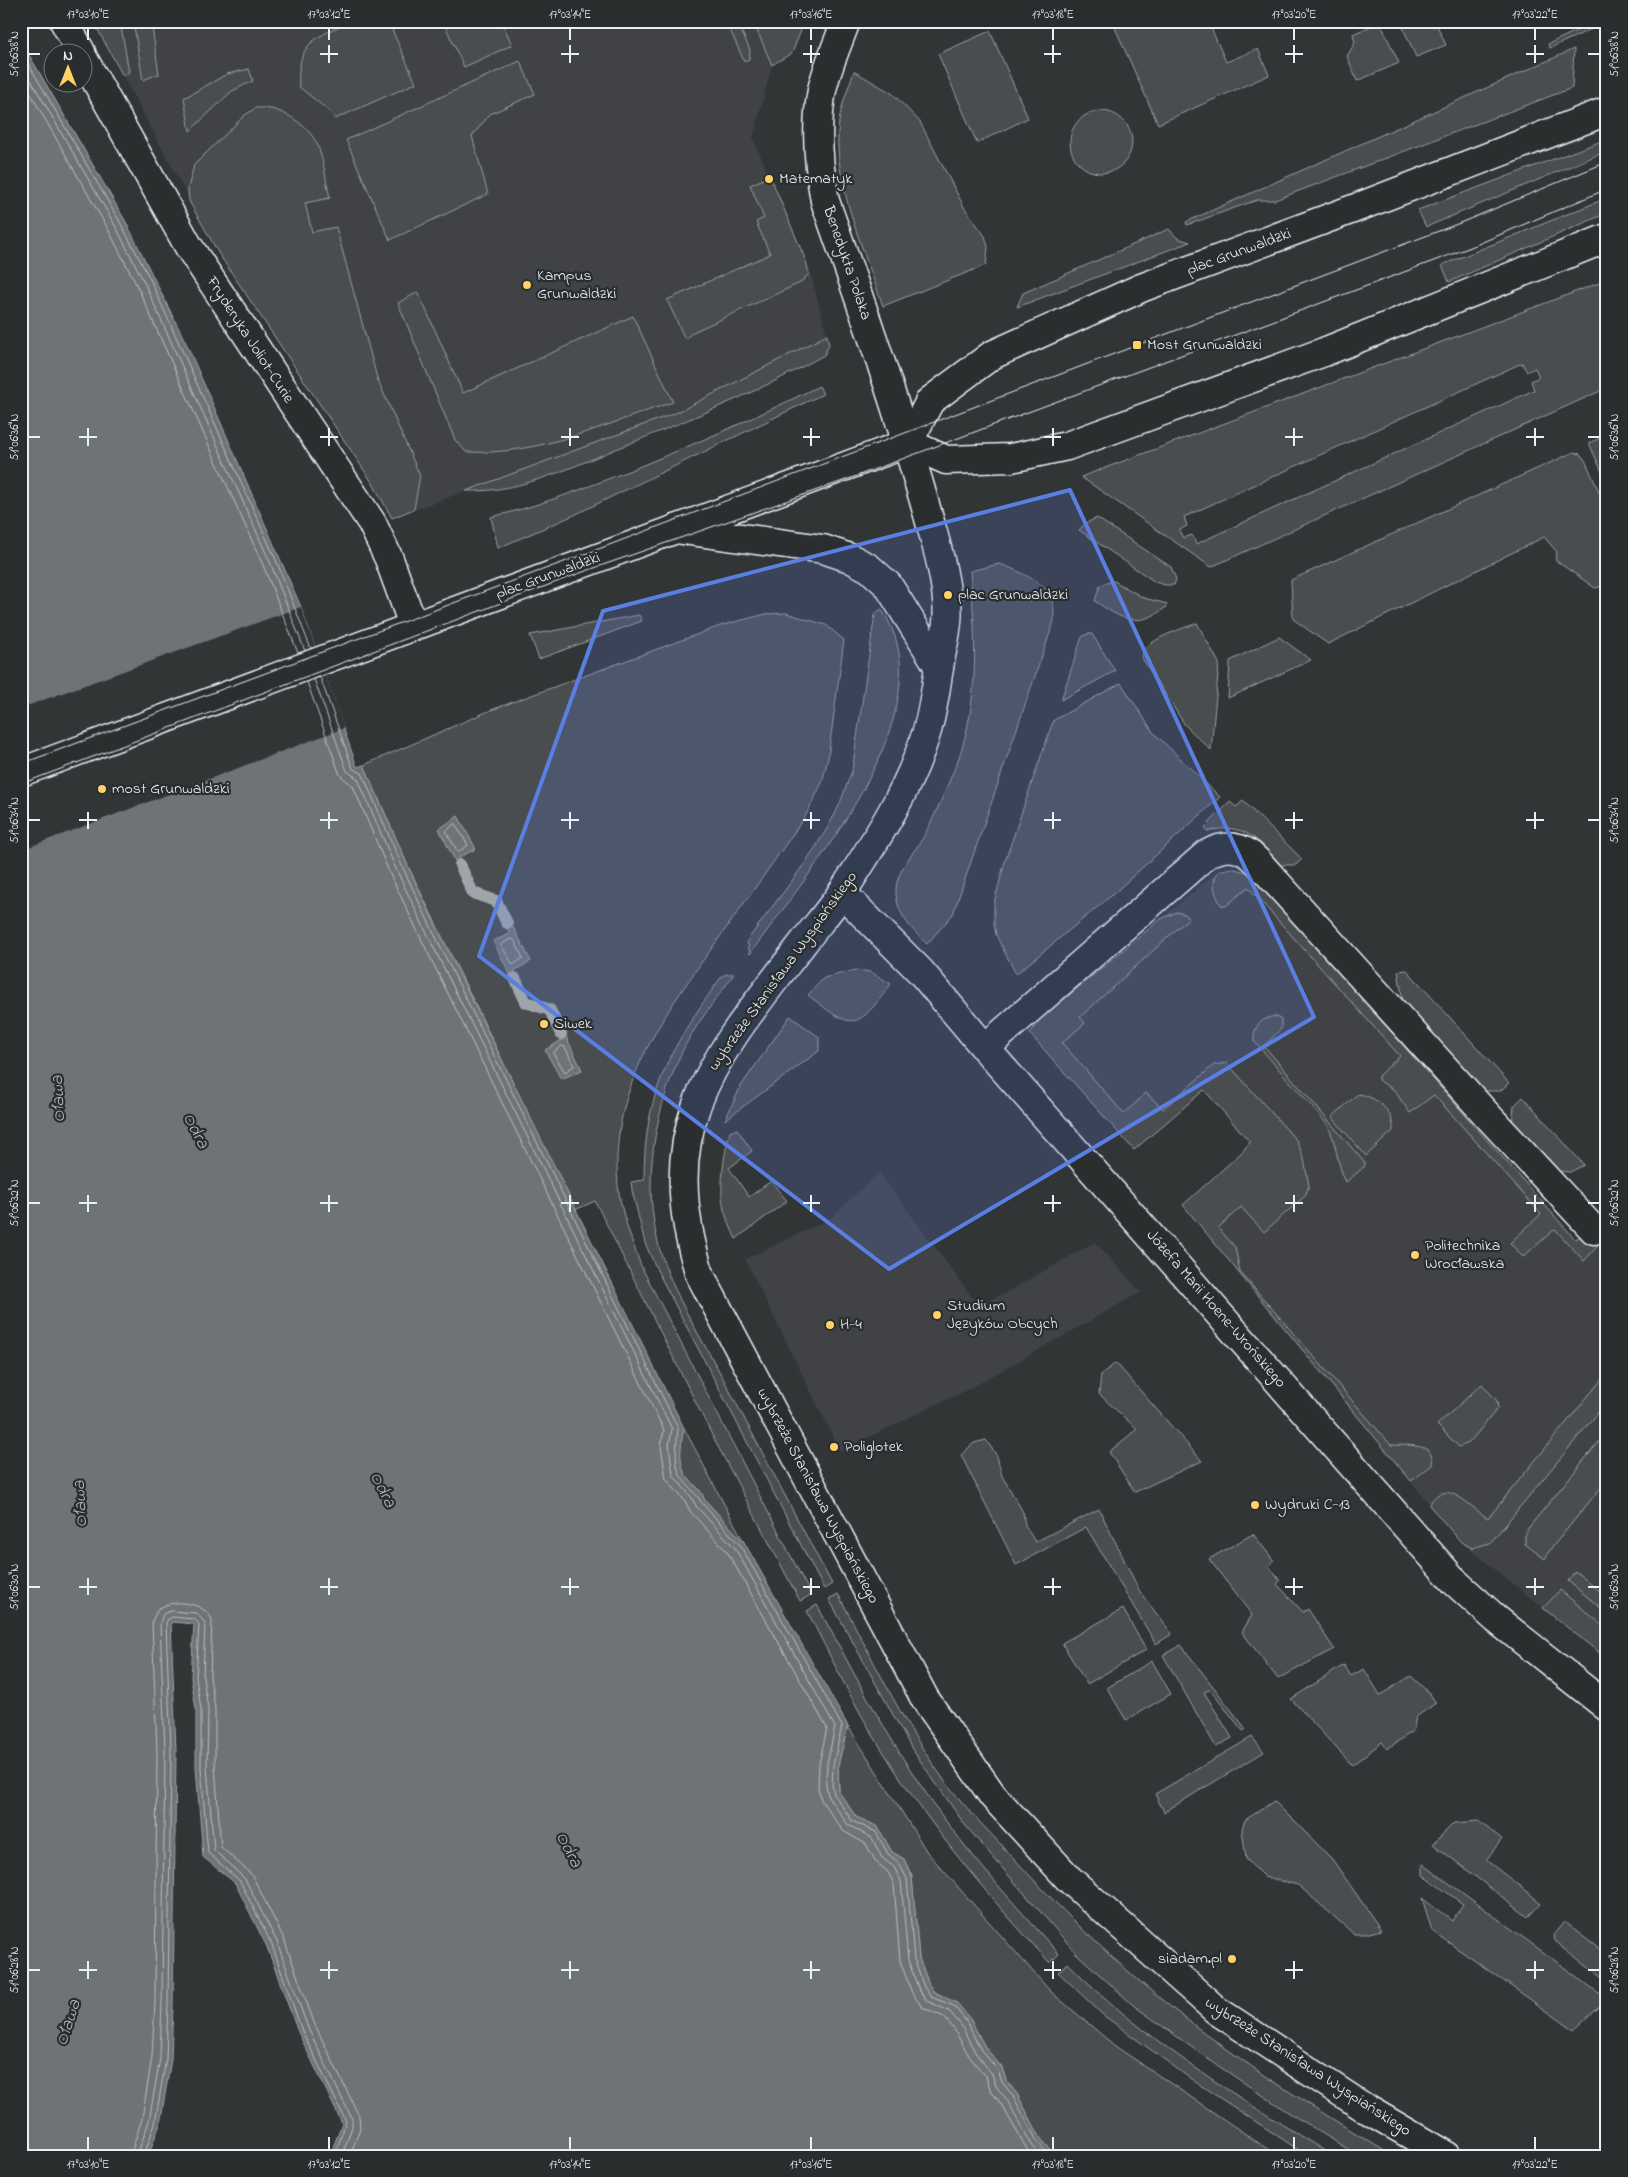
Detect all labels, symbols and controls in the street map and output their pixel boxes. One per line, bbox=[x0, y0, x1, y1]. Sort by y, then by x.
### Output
text: 17°03'10"E bbox=[67, 6, 109, 24]
text: 17°03'12"E bbox=[307, 6, 351, 24]
text: 17°03'14"E bbox=[549, 6, 591, 24]
text: 17°03'16"E bbox=[790, 6, 832, 24]
text: 17°03'18"E bbox=[1032, 6, 1074, 24]
text: 17°03'20"E bbox=[1272, 6, 1316, 24]
text: 17°03'22"E bbox=[1512, 6, 1558, 24]
text: 51°06'38"N bbox=[6, 31, 24, 77]
text: 51°06'38"N bbox=[1606, 31, 1624, 77]
north arrow bbox=[42, 42, 92, 92]
text: N bbox=[63, 46, 73, 67]
place label: Matematyk bbox=[779, 167, 853, 191]
marker: Matematyk bbox=[763, 173, 775, 185]
street label: Benedykta Polaka bbox=[816, 202, 878, 323]
street label: plac Grunwaldzki bbox=[1183, 222, 1295, 282]
place label: Kampus Grunwaldzki bbox=[537, 264, 617, 306]
street label: Fryderyka Joliot-Curie bbox=[199, 271, 301, 409]
marker: Kampus Grunwaldzki bbox=[521, 279, 533, 291]
place label: Most Grunwaldzki bbox=[1147, 333, 1262, 357]
marker: Most Grunwaldzki bbox=[1131, 339, 1143, 351]
text: 51°06'36"N bbox=[6, 414, 24, 460]
text: 51°06'36"N bbox=[1606, 414, 1624, 460]
street label: plac Grunwaldzki bbox=[492, 546, 604, 606]
place label: plac Grunwaldzki bbox=[958, 583, 1068, 607]
marker: plac Grunwaldzki bbox=[942, 589, 954, 601]
place label: most Grunwaldzki bbox=[112, 777, 230, 801]
marker: most Grunwaldzki bbox=[96, 783, 108, 795]
text: 51°06'34"N bbox=[6, 797, 24, 843]
text: 51°06'34"N bbox=[1606, 797, 1624, 843]
street label: wybrzeże Stanisława Wyspiańskiego bbox=[702, 866, 864, 1076]
place label: Siwek bbox=[554, 1012, 593, 1036]
marker: Siwek bbox=[538, 1018, 550, 1030]
water label: Oława bbox=[45, 1074, 73, 1123]
water label: Odra bbox=[175, 1109, 215, 1154]
text: 51°06'32"N bbox=[6, 1179, 24, 1227]
text: 51°06'32"N bbox=[1606, 1179, 1624, 1227]
street label: Józefa Marii Hoene-Wrońskiego bbox=[1140, 1224, 1292, 1394]
place label: Politechnika Wrocławska bbox=[1425, 1234, 1504, 1276]
marker: Politechnika Wrocławska bbox=[1409, 1249, 1421, 1261]
place label: Studium Języków Obcych bbox=[947, 1294, 1058, 1336]
marker: Studium Języków Obcych bbox=[931, 1309, 943, 1321]
place label: H-4 bbox=[840, 1313, 862, 1337]
marker: H-4 bbox=[824, 1319, 836, 1331]
street label: wybrzeże Stanisława Wyspiańskiego bbox=[751, 1384, 885, 1608]
place label: Poliglotek bbox=[844, 1435, 904, 1459]
marker: Poliglotek bbox=[828, 1441, 840, 1453]
water label: Odra bbox=[362, 1468, 402, 1513]
water label: Oława bbox=[67, 1479, 95, 1528]
place label: Wydruki C-13 bbox=[1265, 1493, 1350, 1517]
marker: Wydruki C-13 bbox=[1249, 1499, 1261, 1511]
text: 51°06'30"N bbox=[6, 1564, 24, 1610]
text: 51°06'30"N bbox=[1606, 1564, 1624, 1610]
water label: Odra bbox=[548, 1828, 588, 1873]
text: 51°06'28"N bbox=[6, 1947, 24, 1994]
place label: siadam.pl bbox=[1158, 1947, 1222, 1971]
text: 51°06'28"N bbox=[1606, 1947, 1624, 1994]
marker: siadam.pl bbox=[1226, 1953, 1238, 1965]
street label: wybrzeże Stanisława Wyspiańskiego bbox=[1200, 1991, 1416, 2143]
water label: Oława bbox=[49, 1996, 89, 2049]
text: 17°03'10"E bbox=[67, 2156, 109, 2174]
text: 17°03'12"E bbox=[307, 2156, 351, 2174]
text: 17°03'14"E bbox=[549, 2156, 591, 2174]
text: 17°03'16"E bbox=[790, 2156, 832, 2174]
text: 17°03'18"E bbox=[1032, 2156, 1074, 2174]
text: 17°03'20"E bbox=[1272, 2156, 1316, 2174]
text: 17°03'22"E bbox=[1512, 2156, 1558, 2174]

